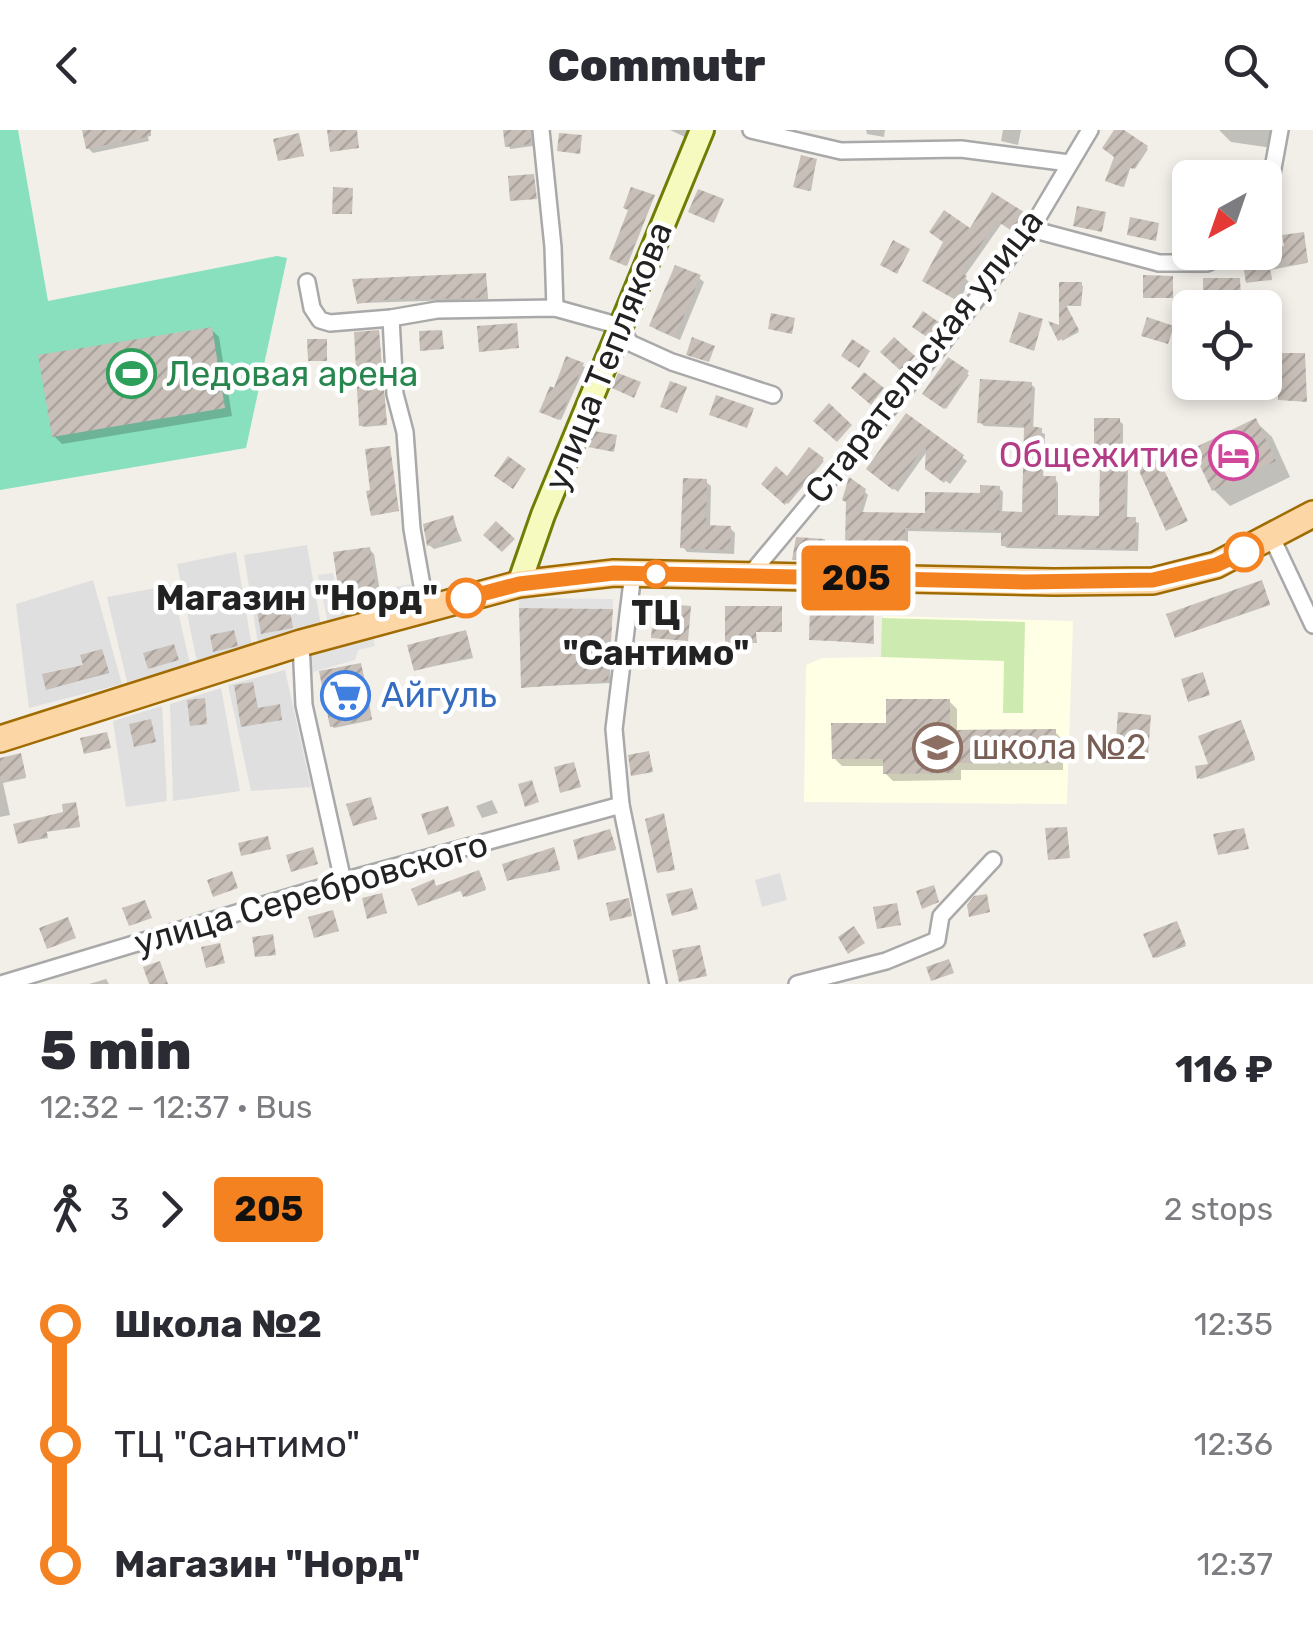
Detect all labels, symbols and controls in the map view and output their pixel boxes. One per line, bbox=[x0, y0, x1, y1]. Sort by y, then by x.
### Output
icon: back bbox=[40, 38, 95, 93]
icon: search bbox=[1218, 38, 1273, 93]
text: Commutr bbox=[548, 39, 765, 92]
north arrow bbox=[1172, 160, 1282, 270]
map controls bbox=[1172, 160, 1282, 400]
street label: Старательская улица bbox=[796, 201, 1052, 511]
street label: улица Теплякова bbox=[535, 215, 681, 497]
button: locate bbox=[1172, 290, 1282, 400]
sports icon: Ледовая арена bbox=[105, 348, 157, 400]
place label: Ледовая арена bbox=[166, 353, 418, 395]
hotel icon: Общежитие bbox=[1208, 429, 1260, 481]
place label: Общежитие bbox=[999, 434, 1199, 476]
unlabelled marker bbox=[1225, 533, 1263, 571]
line badge: 205 bbox=[798, 546, 914, 610]
text: 205 bbox=[821, 557, 891, 599]
marker: ТЦ "Сантимо" bbox=[643, 561, 669, 587]
place label: Магазин "Норд" bbox=[156, 577, 438, 619]
marker: Магазин "Норд" bbox=[447, 579, 485, 617]
place label: ТЦ "Сантимо" bbox=[563, 592, 749, 674]
supermarket icon: Айгуль bbox=[320, 669, 372, 721]
place label: Айгуль bbox=[381, 674, 497, 716]
school or university icon: школа №2 bbox=[911, 721, 963, 773]
place label: школа №2 bbox=[972, 726, 1146, 768]
street label: улица Серебровского bbox=[129, 822, 493, 964]
text: 5 min bbox=[40, 1018, 192, 1083]
text: 116 ₽ bbox=[1175, 1046, 1273, 1092]
text: 12:32 – 12:37 · Bus bbox=[40, 1088, 312, 1126]
icon: walk bbox=[40, 1182, 95, 1237]
icon: forward bbox=[144, 1182, 199, 1237]
text: 205 bbox=[234, 1188, 303, 1230]
text: 3 bbox=[110, 1190, 129, 1228]
text: 2 stops bbox=[1164, 1190, 1273, 1228]
text: Школа №2 bbox=[114, 1301, 322, 1347]
text: 12:35 bbox=[1194, 1305, 1273, 1343]
text: ТЦ "Сантимо" bbox=[114, 1421, 360, 1467]
text: 12:36 bbox=[1194, 1425, 1273, 1463]
text: Магазин "Норд" bbox=[114, 1541, 420, 1587]
text: 12:37 bbox=[1197, 1545, 1273, 1583]

